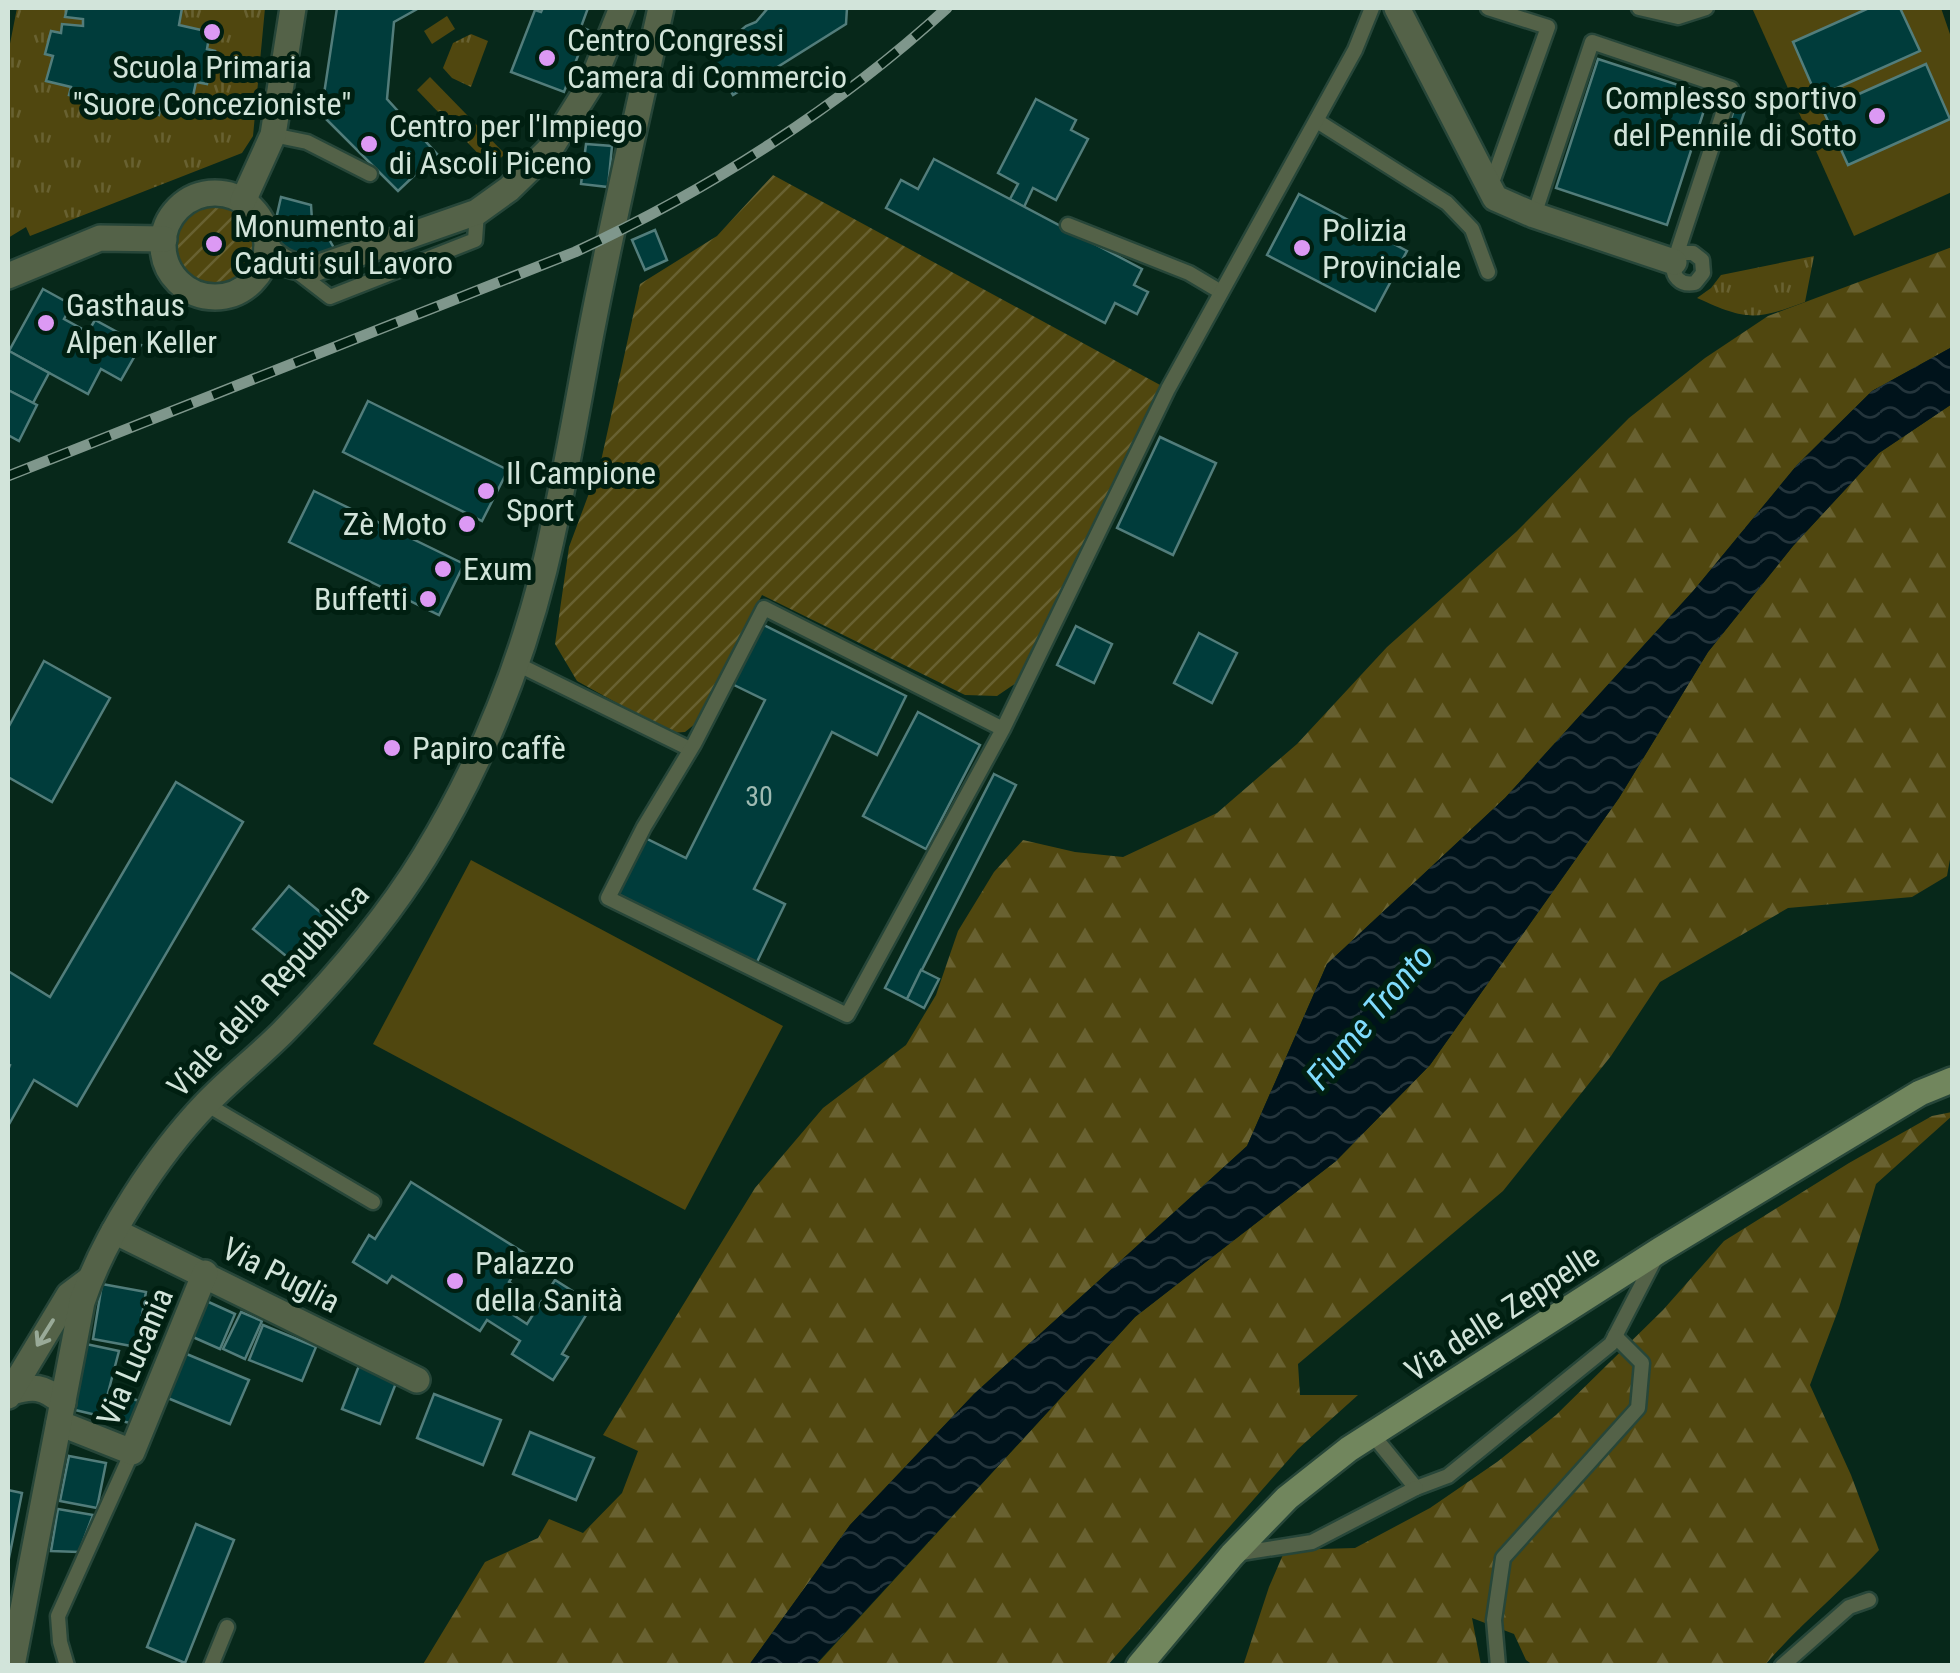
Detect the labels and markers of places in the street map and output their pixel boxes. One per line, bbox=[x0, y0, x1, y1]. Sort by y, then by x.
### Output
marker: Scuola Primaria "Suore Concezioniste" bbox=[201, 21, 223, 43]
place label: Centro Congressi Camera di Commercio bbox=[567, 21, 847, 96]
marker: Centro Congressi Camera di Commercio bbox=[536, 47, 558, 69]
place label: Scuola Primaria "Suore Concezioniste" bbox=[72, 48, 352, 123]
place label: Complesso sportivo del Pennile di Sotto bbox=[1605, 79, 1857, 154]
marker: Complesso sportivo del Pennile di Sotto bbox=[1866, 105, 1888, 127]
place label: Centro per l'Impiego di Ascoli Piceno bbox=[389, 107, 643, 182]
marker: Centro per l'Impiego di Ascoli Piceno bbox=[358, 133, 380, 155]
place label: Monumento ai Caduti sul Lavoro bbox=[234, 207, 453, 282]
place label: Polizia Provinciale bbox=[1322, 211, 1461, 286]
marker: Monumento ai Caduti sul Lavoro bbox=[203, 233, 225, 255]
marker: Polizia Provinciale bbox=[1291, 237, 1313, 259]
place label: Gasthaus Alpen Keller bbox=[66, 286, 217, 361]
marker: Gasthaus Alpen Keller bbox=[35, 312, 57, 334]
place label: Il Campione Sport bbox=[506, 454, 656, 529]
marker: Il Campione Sport bbox=[475, 480, 497, 502]
place label: Zè Moto bbox=[343, 505, 447, 543]
marker: Zè Moto bbox=[456, 513, 478, 535]
place label: Exum bbox=[463, 550, 533, 588]
marker: Exum bbox=[432, 558, 454, 580]
place label: Buffetti bbox=[314, 580, 408, 618]
marker: Buffetti bbox=[417, 588, 439, 610]
place label: Papiro caffè bbox=[412, 729, 566, 767]
marker: Papiro caffè bbox=[381, 737, 403, 759]
place label: Palazzo della Sanità bbox=[475, 1244, 623, 1319]
marker: Palazzo della Sanità bbox=[444, 1270, 466, 1292]

